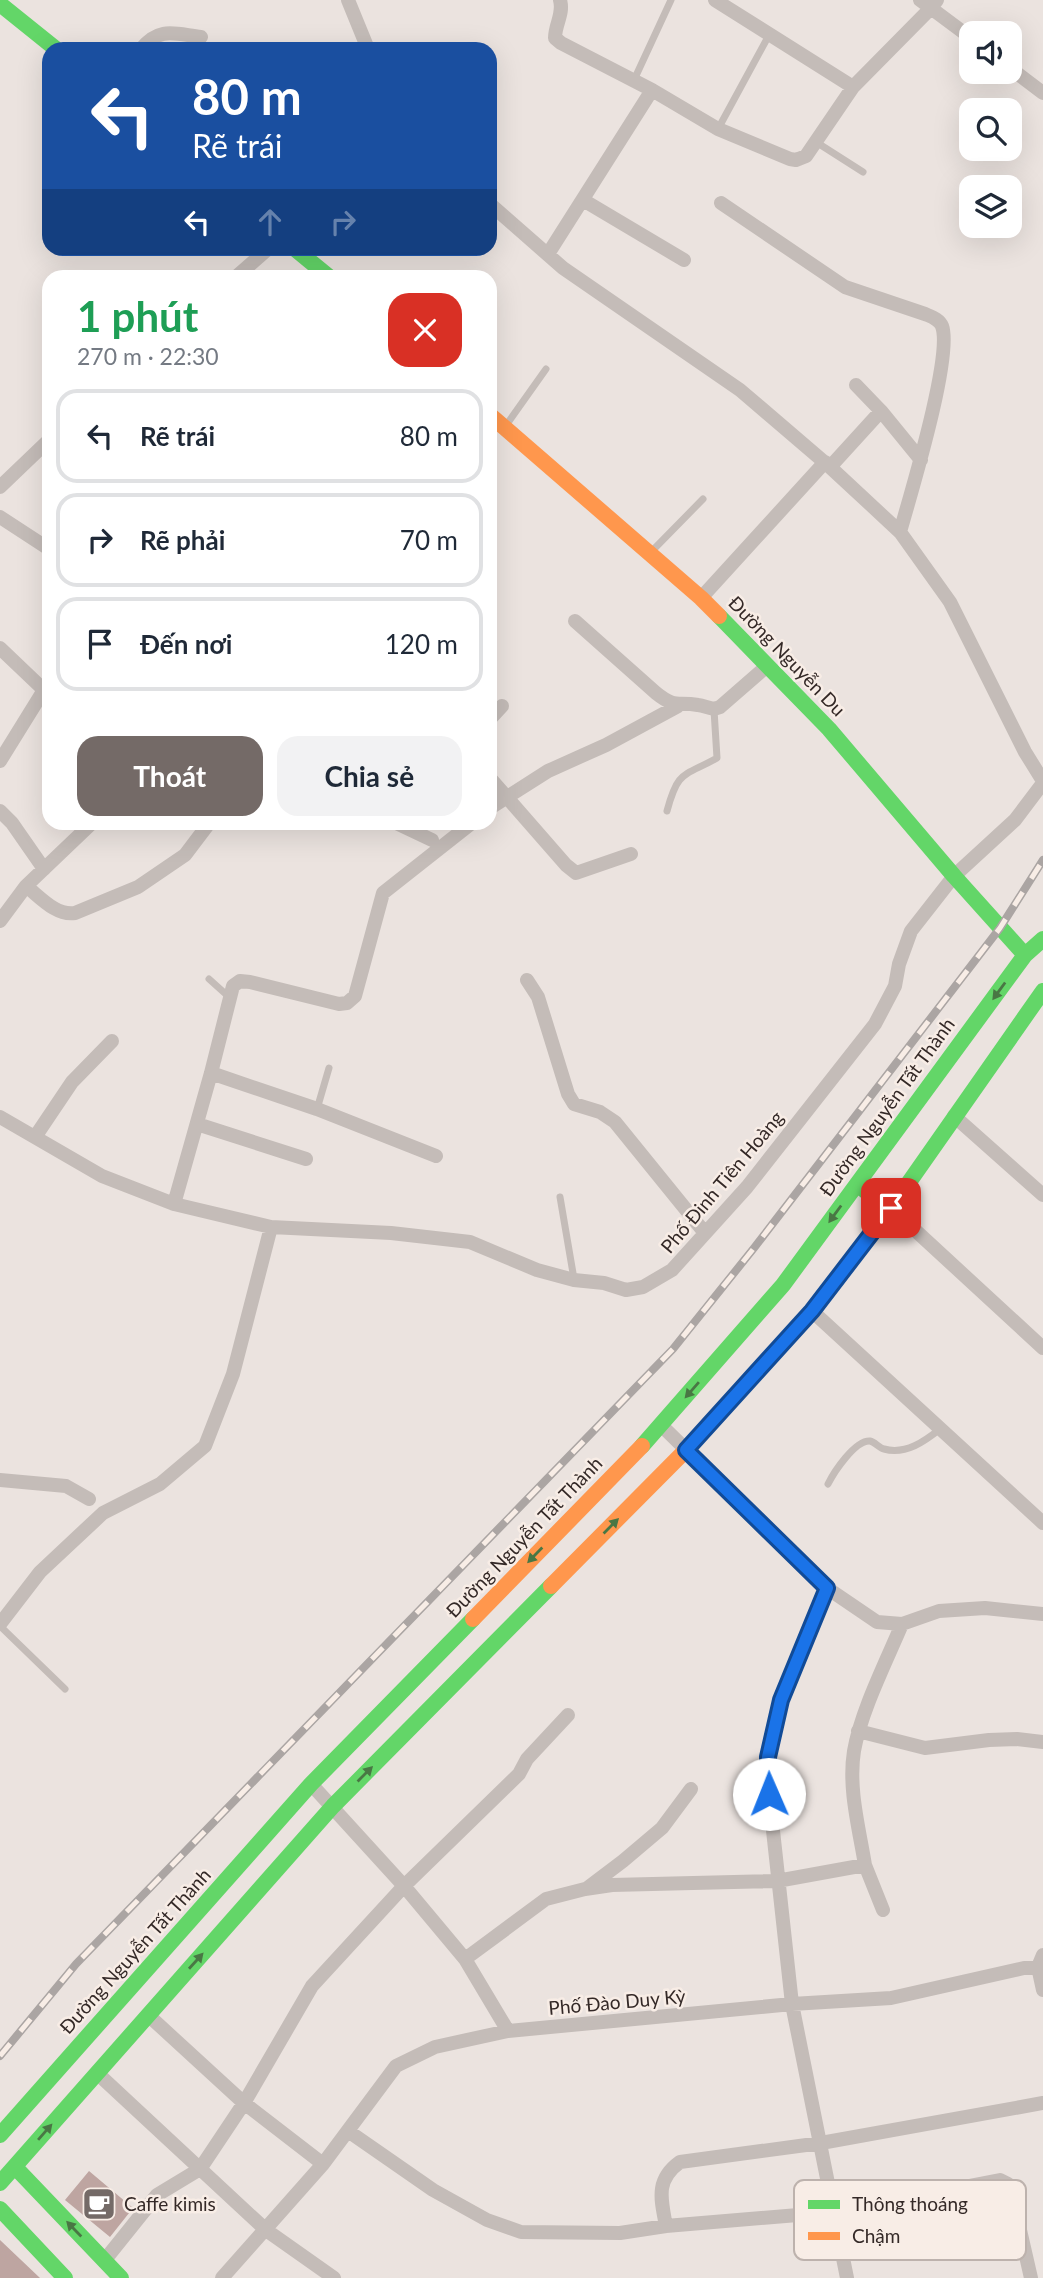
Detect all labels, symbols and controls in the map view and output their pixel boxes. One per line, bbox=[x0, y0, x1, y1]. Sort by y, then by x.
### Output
map controls bbox=[959, 21, 1022, 238]
button: sound bbox=[959, 21, 1022, 84]
text: 80 m bbox=[192, 67, 302, 125]
icon: left bbox=[77, 70, 168, 161]
button: search bbox=[959, 98, 1022, 161]
text: Rẽ trái bbox=[192, 126, 283, 165]
button: layers bbox=[959, 175, 1022, 238]
icon: left bbox=[178, 203, 216, 241]
icon: ahead bbox=[251, 203, 289, 241]
icon: right bbox=[324, 203, 362, 241]
text: 1 phút bbox=[77, 291, 198, 341]
button: close bbox=[388, 293, 462, 367]
text: 270 m · 22:30 bbox=[77, 342, 219, 370]
icon: left bbox=[81, 417, 119, 455]
text: Rẽ trái bbox=[140, 420, 215, 452]
text: 80 m bbox=[400, 420, 458, 452]
icon: right bbox=[81, 521, 119, 559]
text: Rẽ phải bbox=[140, 524, 225, 556]
text: 70 m bbox=[400, 524, 458, 556]
street label: Đường Nguyễn Du bbox=[724, 591, 850, 720]
icon: arrive bbox=[81, 625, 119, 663]
text: Đến nơi bbox=[140, 628, 232, 660]
text: 120 m bbox=[385, 628, 458, 660]
button: Thoát bbox=[77, 736, 263, 816]
button: Chia sẻ bbox=[277, 736, 462, 816]
one-way arrow bbox=[992, 982, 1006, 1000]
street label: Đường Nguyễn Tất Thành bbox=[814, 1013, 959, 1200]
street label: Phố Đinh Tiên Hoàng bbox=[656, 1106, 788, 1257]
pin bbox=[861, 1178, 921, 1238]
icon: arrive bbox=[872, 1189, 910, 1227]
one-way arrow bbox=[828, 1204, 842, 1223]
one-way arrow bbox=[685, 1382, 700, 1399]
street label: Đường Nguyễn Tất Thành bbox=[441, 1451, 606, 1622]
one-way arrow bbox=[602, 1517, 619, 1534]
one-way arrow bbox=[528, 1546, 544, 1563]
position arrow bbox=[732, 1757, 806, 1831]
one-way arrow bbox=[356, 1766, 373, 1783]
street label: Đường Nguyễn Tất Thành bbox=[54, 1863, 215, 2038]
one-way arrow bbox=[188, 1953, 203, 1970]
street label: Phố Đào Duy Kỳ bbox=[547, 1984, 687, 2019]
one-way arrow bbox=[37, 2123, 53, 2141]
legend bbox=[794, 2180, 1026, 2260]
cafe icon: Caffe kimis bbox=[80, 2185, 118, 2223]
place label: Caffe kimis bbox=[124, 2192, 216, 2215]
text: Thông thoáng bbox=[852, 2192, 968, 2215]
one-way arrow bbox=[65, 2220, 82, 2237]
text: Chậm bbox=[852, 2224, 900, 2247]

